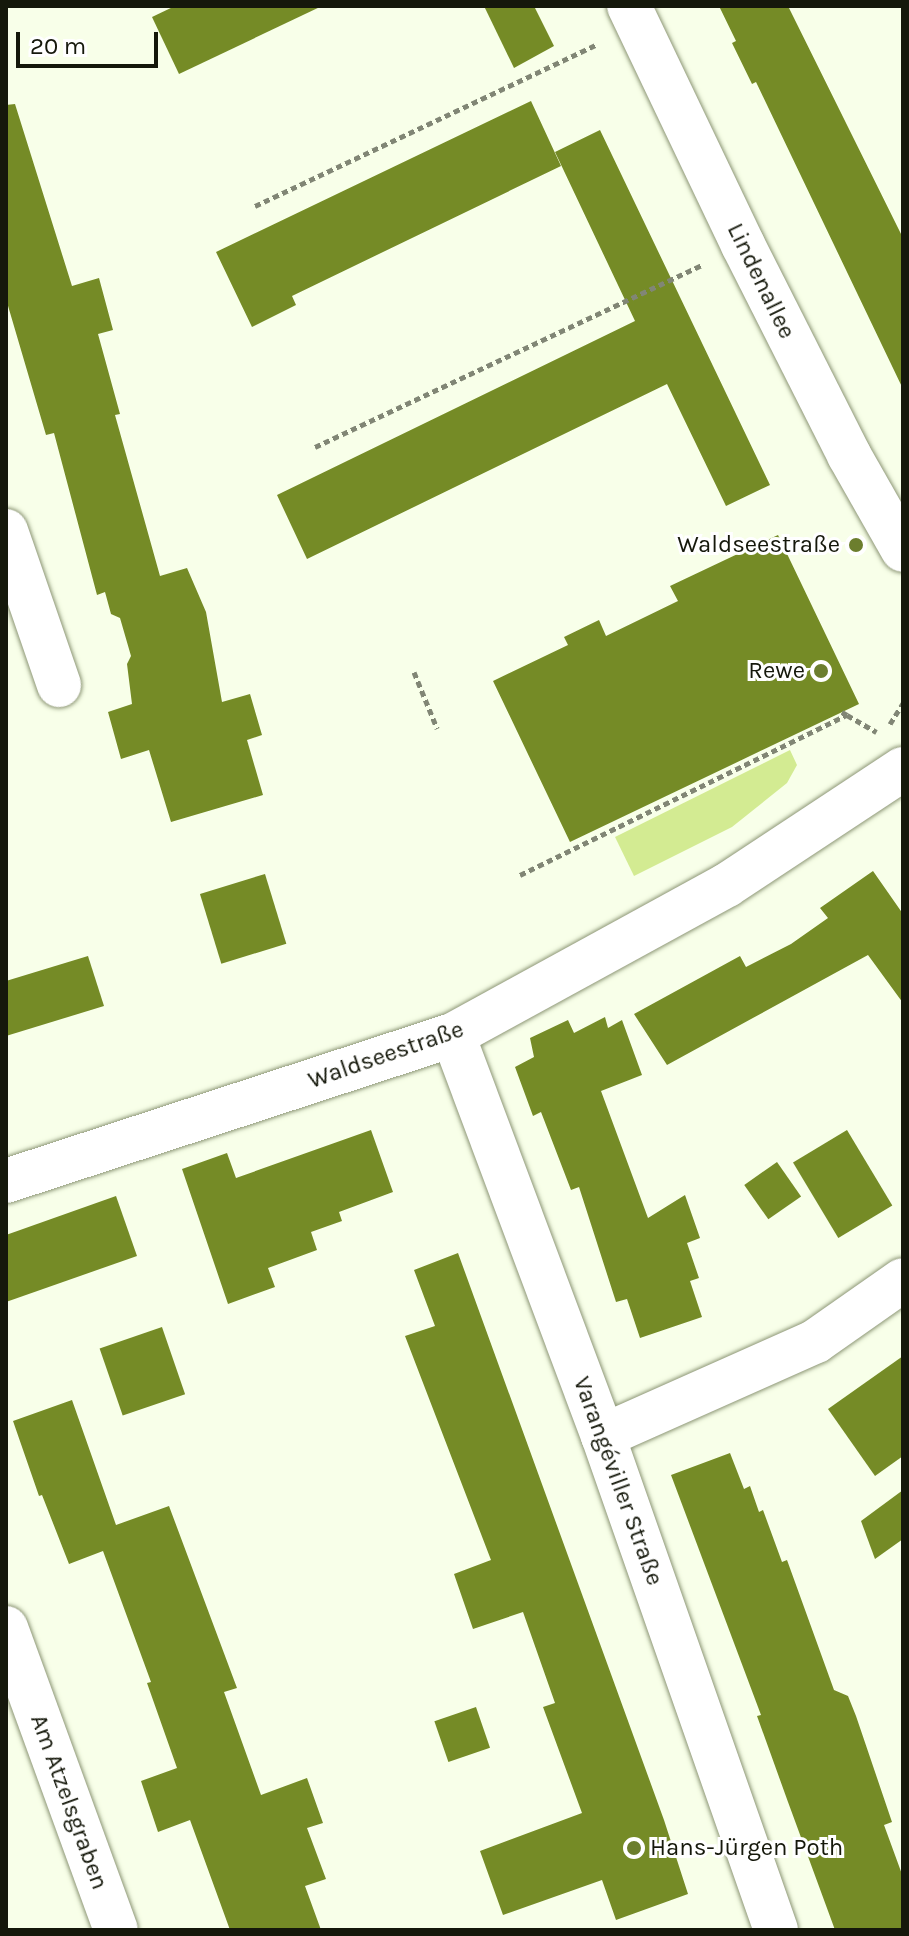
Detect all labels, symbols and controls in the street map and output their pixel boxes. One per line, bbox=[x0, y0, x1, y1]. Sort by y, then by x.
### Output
scale bar bbox=[20, 16, 162, 66]
text: 20 m bbox=[30, 32, 86, 60]
street label: Lindenallee bbox=[721, 218, 801, 344]
place label: Waldseestraße bbox=[677, 531, 840, 559]
marker: Waldseestraße bbox=[847, 536, 865, 554]
place label: Rewe bbox=[748, 657, 805, 685]
marker: Rewe bbox=[812, 662, 830, 680]
street label: Waldseestraße bbox=[304, 1015, 468, 1095]
street label: Varangéviller Straße bbox=[567, 1373, 669, 1589]
street label: Am Atzelsgraben bbox=[24, 1711, 114, 1893]
place label: Hans-Jürgen Poth bbox=[650, 1834, 843, 1862]
marker: Hans-Jürgen Poth bbox=[625, 1839, 643, 1857]

